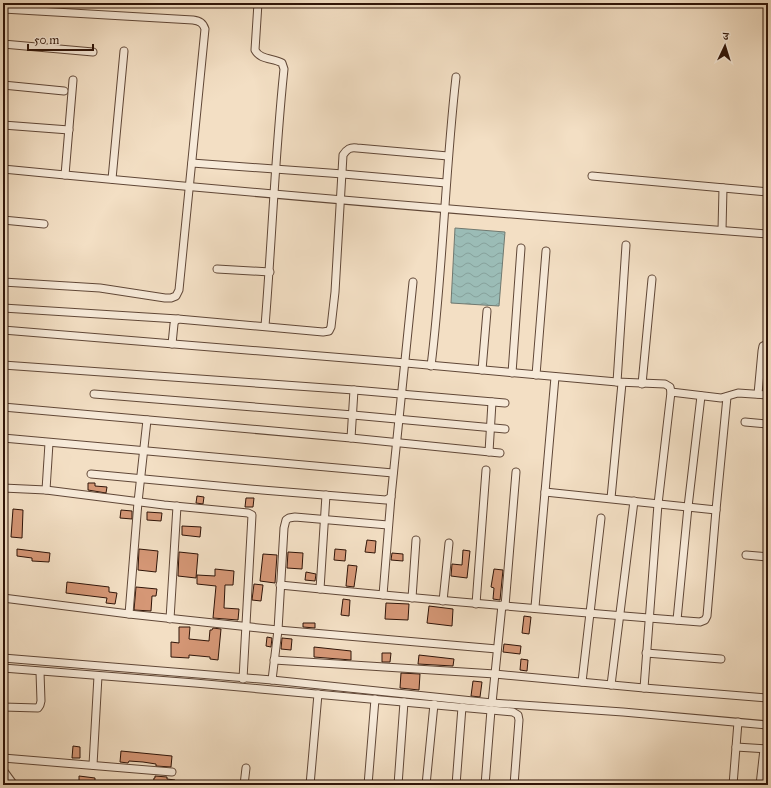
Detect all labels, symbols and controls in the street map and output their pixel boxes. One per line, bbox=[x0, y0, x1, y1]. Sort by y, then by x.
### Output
scale bar bbox=[28, 26, 93, 52]
north arrow bbox=[705, 26, 745, 66]
text: उ bbox=[721, 30, 730, 43]
text: 50 m bbox=[34, 33, 59, 47]

